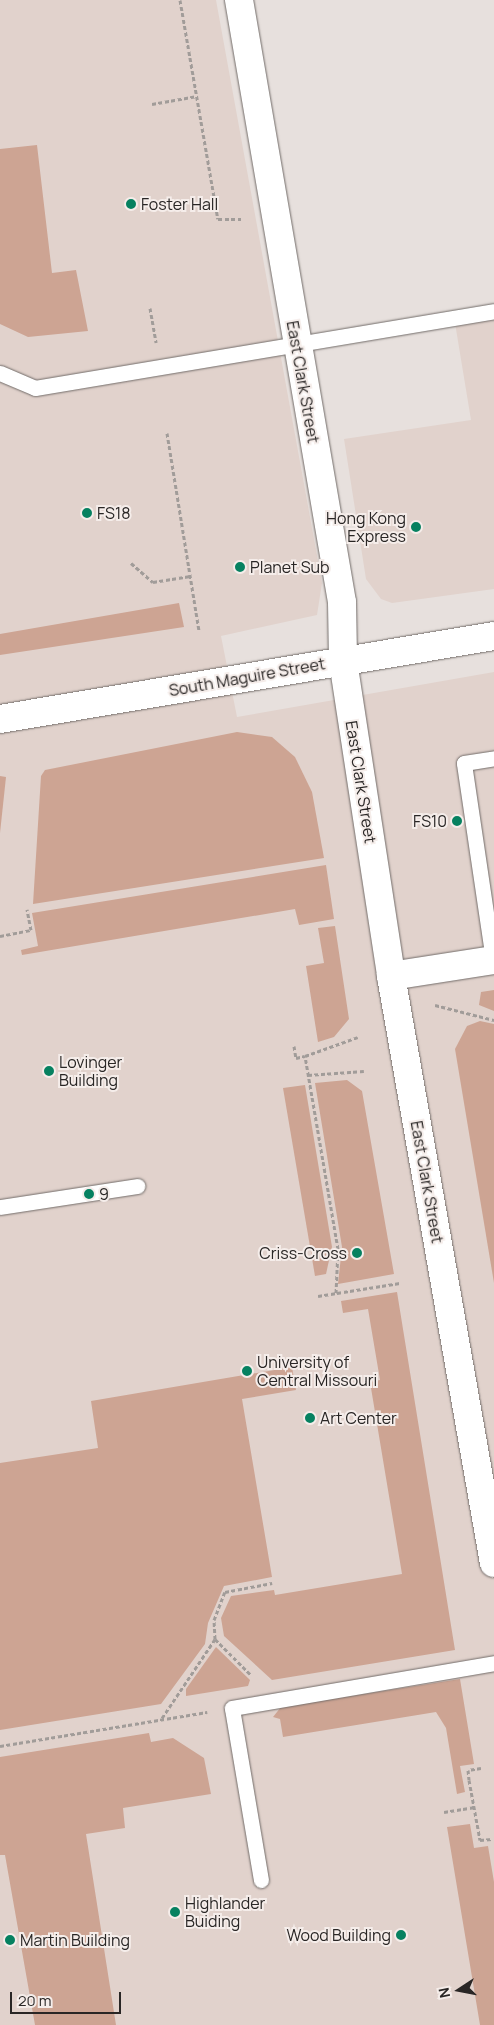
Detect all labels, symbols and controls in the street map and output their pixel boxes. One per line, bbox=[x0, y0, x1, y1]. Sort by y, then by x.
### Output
place label: Foster Hall bbox=[141, 194, 218, 214]
marker: Foster Hall bbox=[125, 198, 137, 210]
street label: East Clark Street bbox=[283, 319, 323, 445]
place label: FS18 bbox=[97, 503, 130, 523]
marker: FS18 bbox=[81, 507, 93, 519]
place label: Hong Kong Express bbox=[326, 508, 406, 546]
marker: Hong Kong Express bbox=[410, 521, 422, 533]
place label: Planet Sub bbox=[250, 557, 330, 577]
marker: Planet Sub bbox=[234, 561, 246, 573]
street label: South Maguire Street bbox=[167, 654, 327, 700]
street label: East Clark Street bbox=[342, 719, 380, 845]
place label: FS10 bbox=[413, 811, 447, 831]
marker: FS10 bbox=[451, 815, 463, 827]
place label: Lovinger Building bbox=[59, 1052, 122, 1090]
marker: Lovinger Building bbox=[43, 1065, 55, 1077]
street label: East Clark Street bbox=[407, 1119, 447, 1245]
place label: 9 bbox=[99, 1184, 109, 1204]
marker: 9 bbox=[83, 1188, 95, 1200]
place label: Criss-Cross bbox=[259, 1243, 347, 1263]
marker: Criss-Cross bbox=[351, 1247, 363, 1259]
place label: University of Central Missouri bbox=[257, 1352, 377, 1390]
marker: University of Central Missouri bbox=[241, 1365, 253, 1377]
place label: Art Center bbox=[320, 1408, 397, 1428]
marker: Art Center bbox=[304, 1412, 316, 1424]
place label: Highlander Buiding bbox=[185, 1893, 265, 1931]
marker: Highlander Buiding bbox=[169, 1906, 181, 1918]
place label: Wood Building bbox=[286, 1925, 391, 1945]
marker: Wood Building bbox=[395, 1929, 407, 1941]
place label: Martin Building bbox=[20, 1930, 130, 1950]
marker: Martin Building bbox=[4, 1934, 16, 1946]
north arrow bbox=[434, 1965, 484, 2015]
scale bar bbox=[12, 1982, 124, 2014]
text: N bbox=[433, 1986, 454, 2000]
text: 20 m bbox=[18, 1990, 51, 2011]

